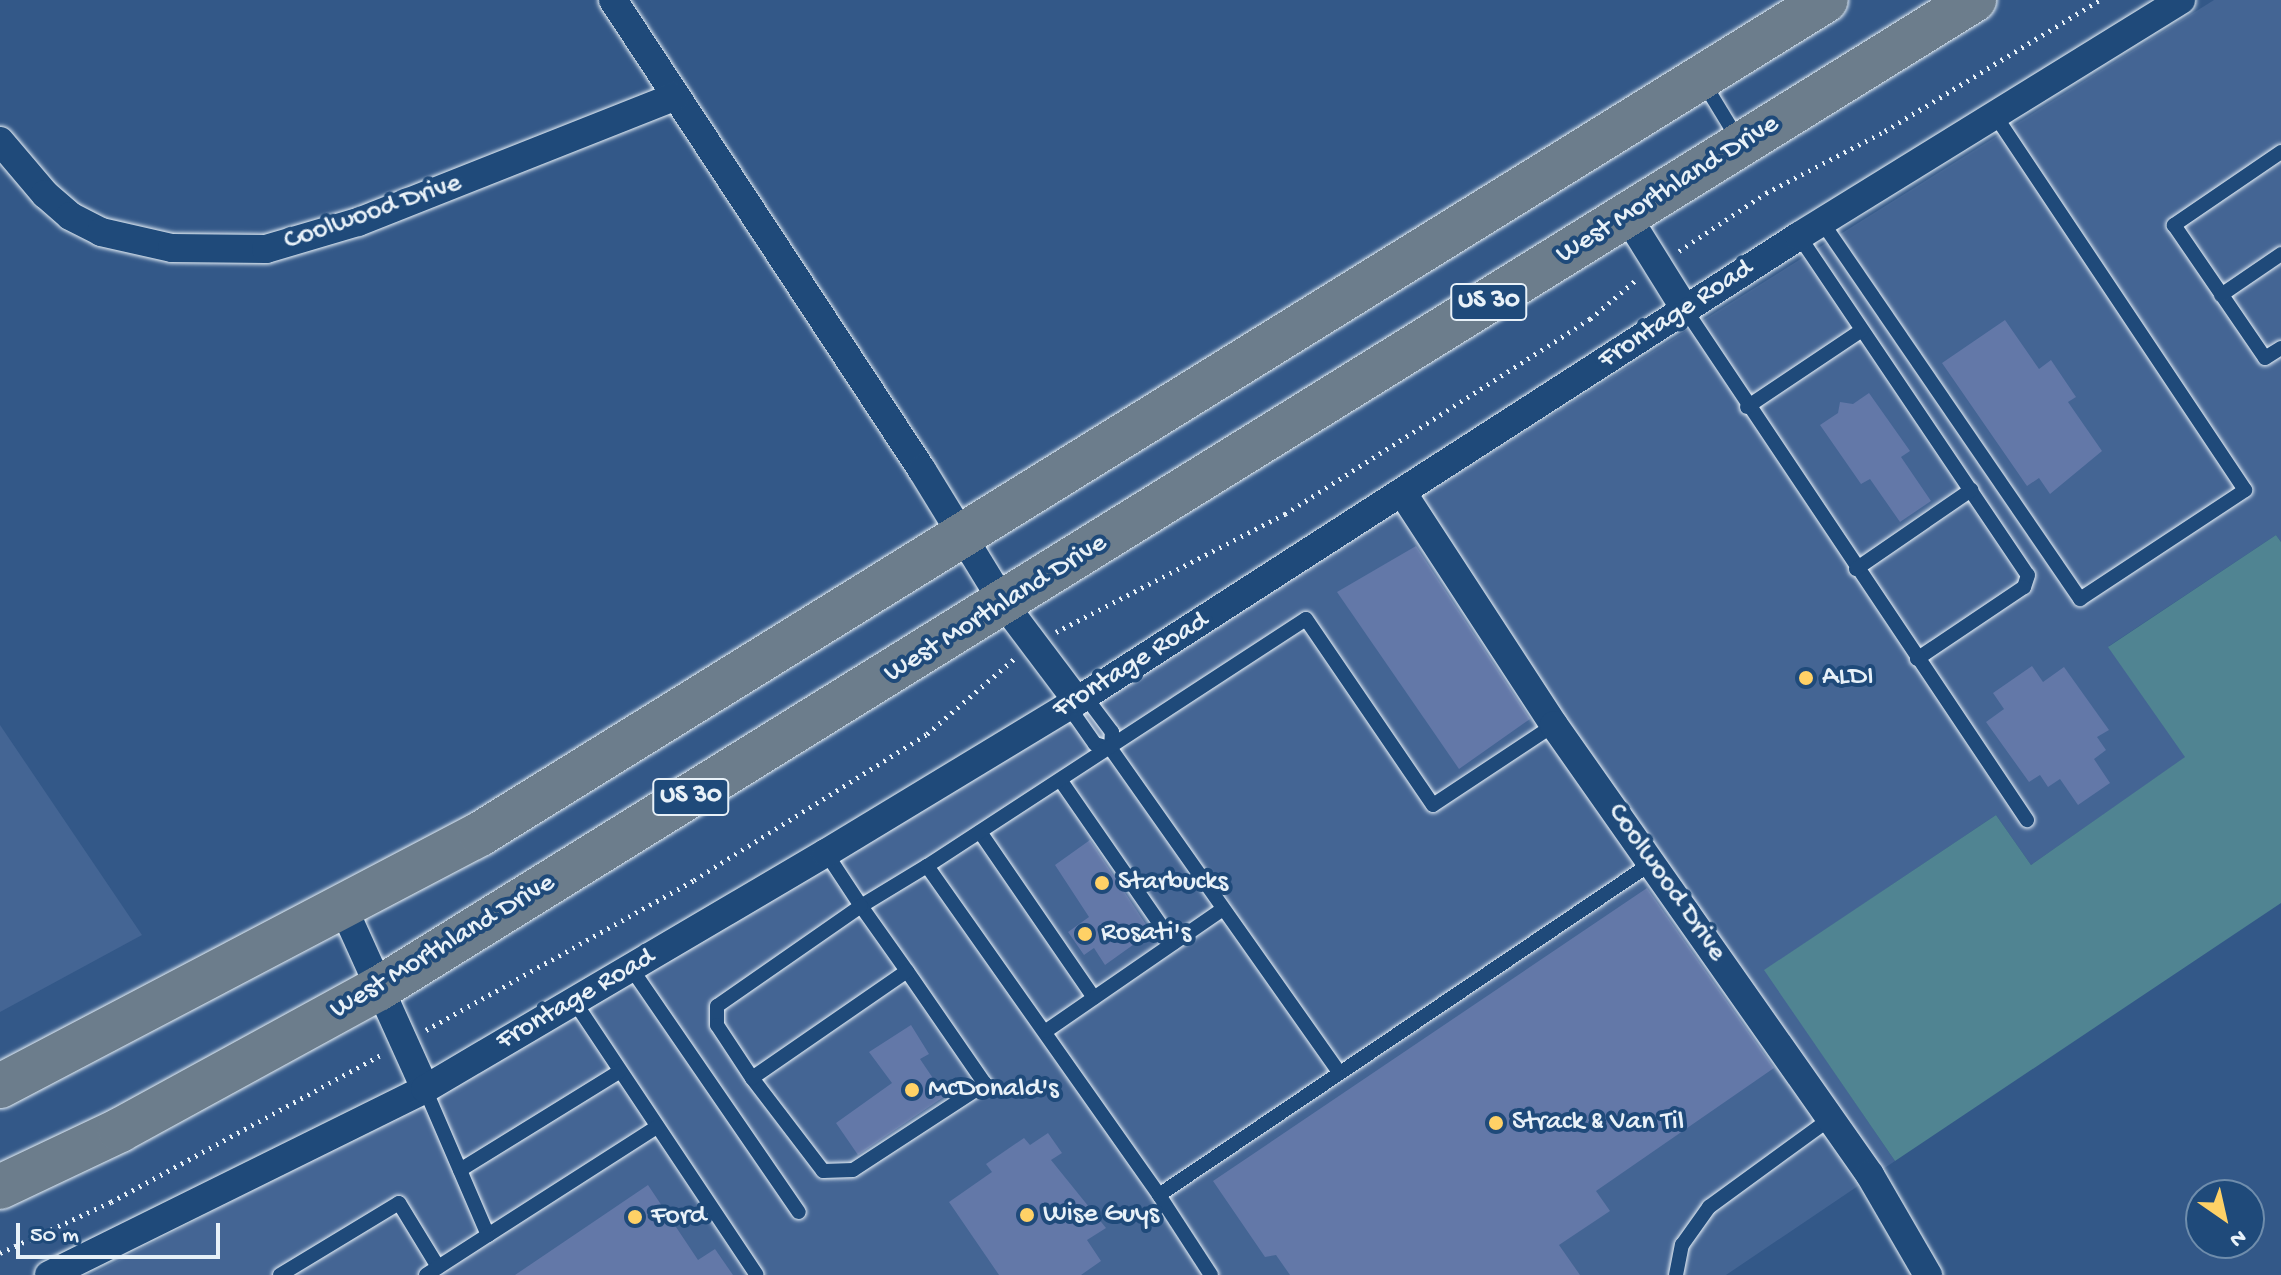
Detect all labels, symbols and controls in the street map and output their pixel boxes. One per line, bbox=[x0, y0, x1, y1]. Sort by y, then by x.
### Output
street label: West Morthland Drive bbox=[1551, 108, 1785, 272]
street label: Coolwood Drive bbox=[280, 167, 466, 259]
street label: Frontage Road bbox=[1593, 253, 1759, 377]
road number: US 30 bbox=[1449, 280, 1529, 324]
street label: West Morthland Drive bbox=[879, 527, 1113, 691]
street label: Frontage Road bbox=[1047, 605, 1215, 727]
place label: ALDI bbox=[1822, 661, 1874, 695]
marker: ALDI bbox=[1797, 669, 1815, 687]
road number: US 30 bbox=[651, 775, 731, 819]
street label: Coolwood Drive bbox=[1599, 797, 1733, 969]
place label: Starbucks bbox=[1118, 866, 1228, 900]
street label: West Morthland Drive bbox=[325, 867, 561, 1027]
marker: Starbucks bbox=[1093, 874, 1111, 892]
place label: Rosati's bbox=[1101, 917, 1191, 951]
marker: Rosati's bbox=[1076, 925, 1094, 943]
street label: Frontage Road bbox=[491, 941, 661, 1059]
place label: McDonald's bbox=[928, 1073, 1059, 1107]
marker: McDonald's bbox=[903, 1081, 921, 1099]
place label: Strack & Van Til bbox=[1512, 1106, 1684, 1140]
marker: Strack & Van Til bbox=[1487, 1114, 1505, 1132]
north arrow bbox=[2185, 1179, 2265, 1259]
place label: Wise Guys bbox=[1043, 1198, 1159, 1232]
place label: Ford bbox=[651, 1200, 706, 1234]
marker: Wise Guys bbox=[1018, 1206, 1036, 1224]
scale bar bbox=[20, 1207, 224, 1257]
marker: Ford bbox=[626, 1208, 644, 1226]
text: 50 m bbox=[30, 1222, 79, 1251]
text: N bbox=[2224, 1222, 2251, 1252]

